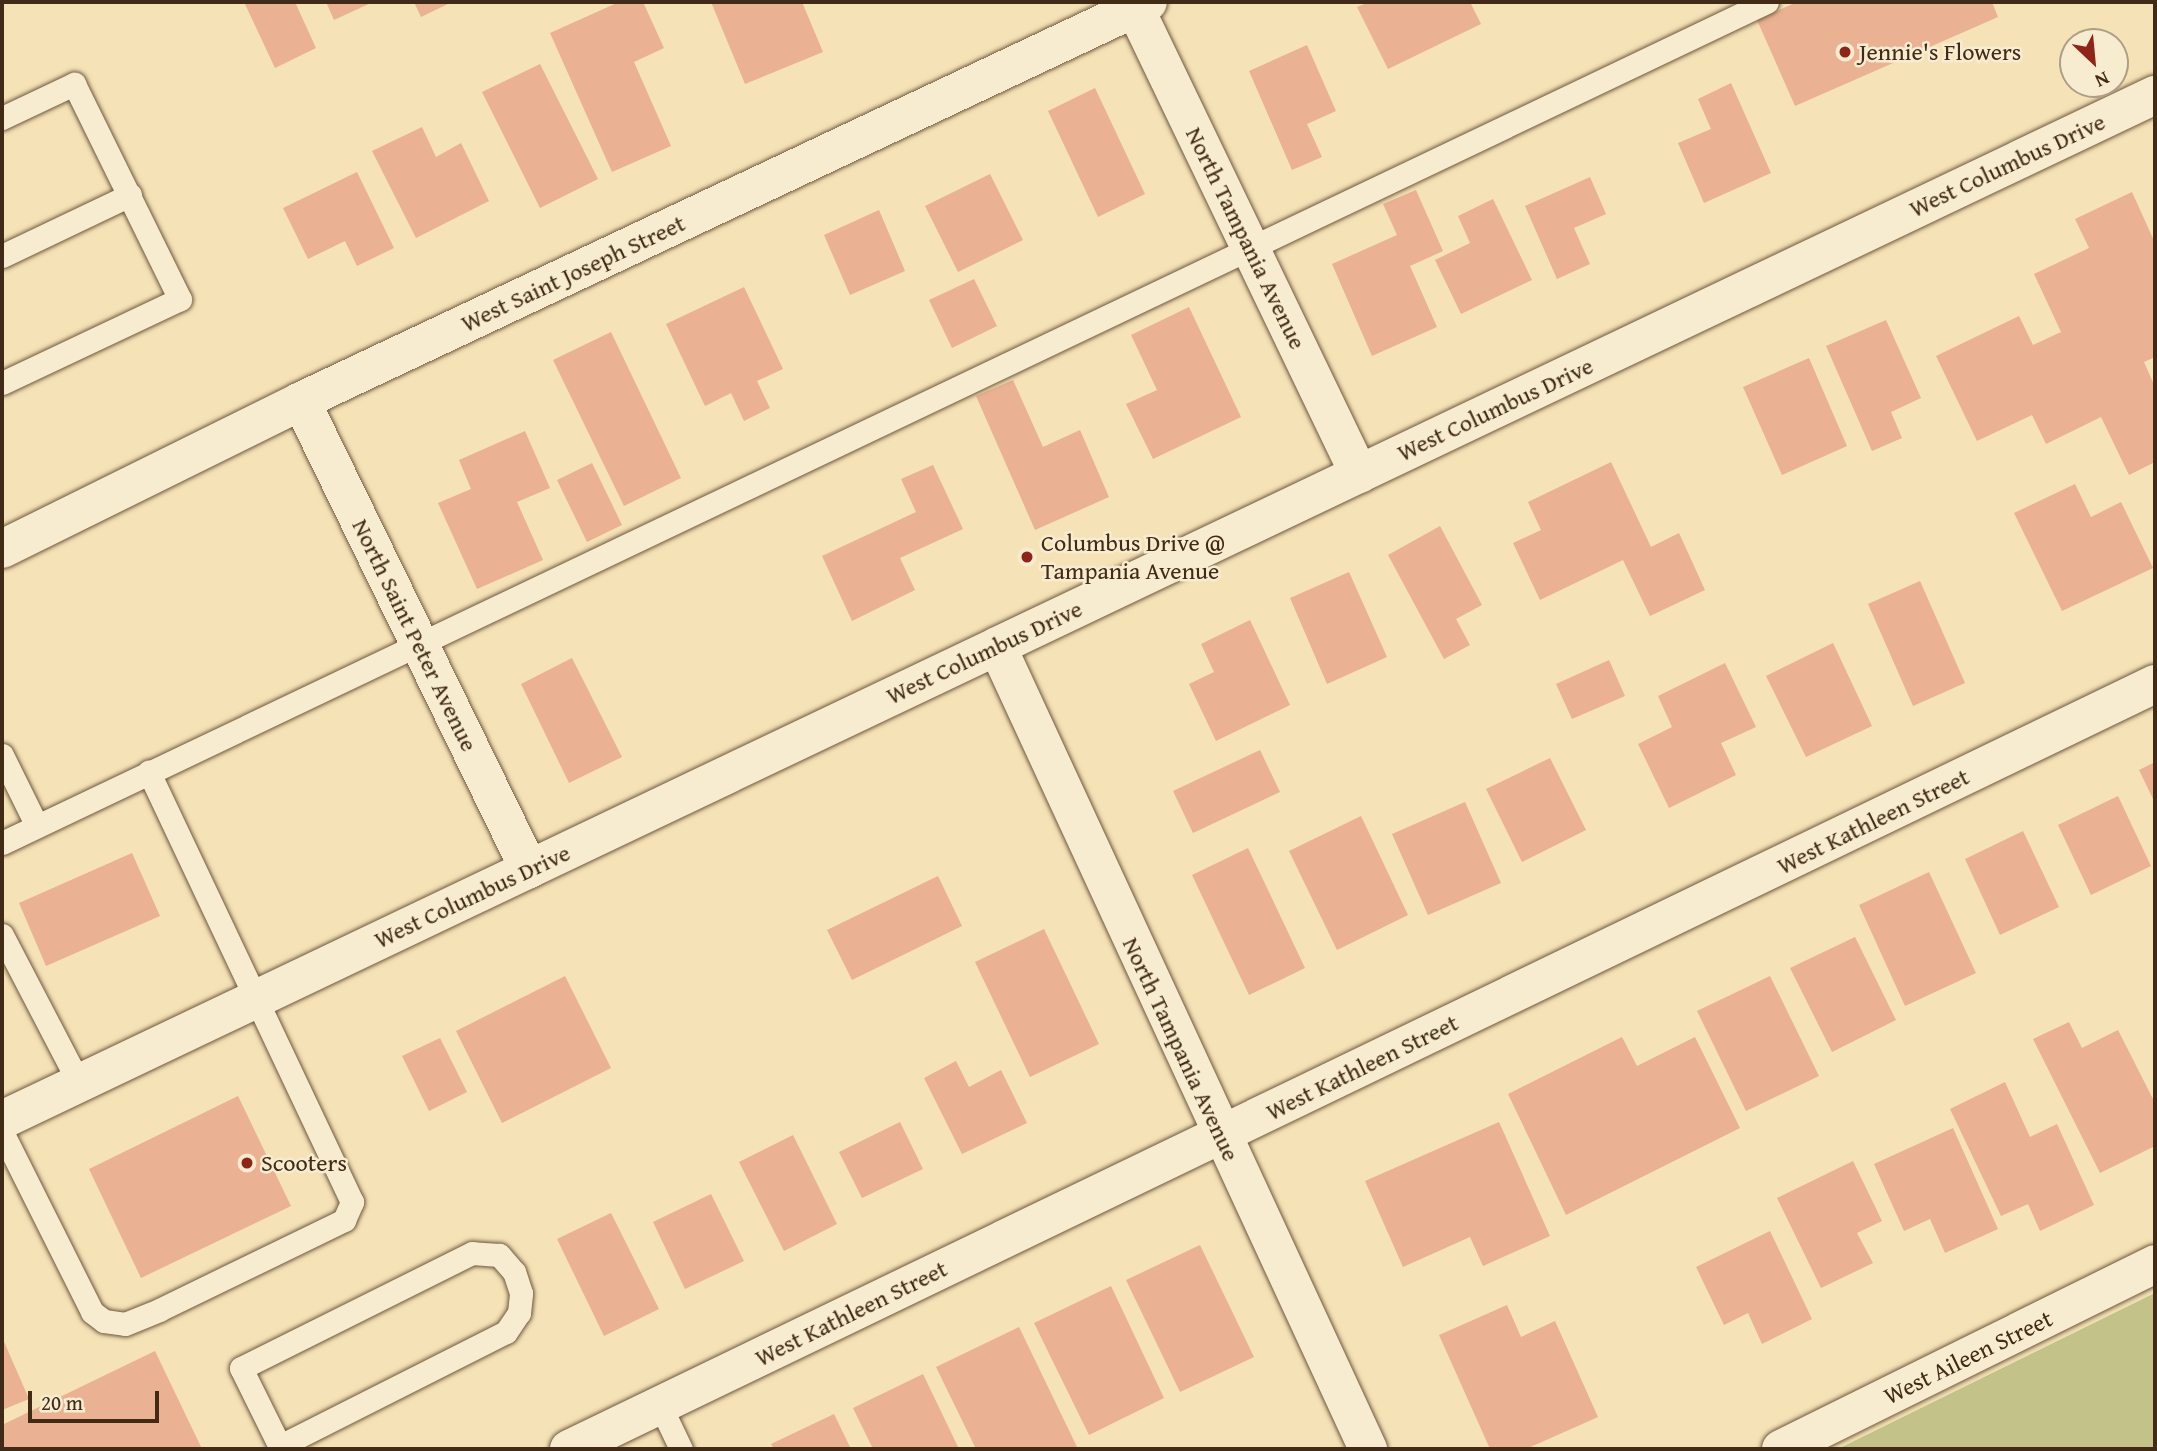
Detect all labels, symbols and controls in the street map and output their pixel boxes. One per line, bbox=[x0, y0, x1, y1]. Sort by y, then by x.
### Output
north arrow bbox=[2059, 28, 2129, 98]
place label: Jennie's Flowers bbox=[1859, 38, 2021, 66]
marker: Jennie's Flowers bbox=[1837, 44, 1853, 60]
text: N bbox=[2090, 65, 2114, 95]
street label: West Columbus Drive bbox=[1905, 107, 2109, 223]
street label: North Tampania Avenue bbox=[1180, 122, 1312, 354]
street label: West Saint Joseph Street bbox=[456, 208, 690, 338]
street label: West Columbus Drive bbox=[1393, 351, 1597, 467]
street label: North Saint Peter Avenue bbox=[346, 514, 484, 756]
place label: Columbus Drive @ Tampania Avenue bbox=[1041, 529, 1225, 585]
marker: Columbus Drive @ Tampania Avenue bbox=[1019, 549, 1035, 565]
street label: West Columbus Drive bbox=[882, 594, 1086, 710]
street label: West Kathleen Street bbox=[1772, 762, 1974, 880]
street label: West Columbus Drive bbox=[370, 838, 574, 954]
street label: North Tampania Avenue bbox=[1117, 933, 1245, 1165]
street label: West Kathleen Street bbox=[1261, 1008, 1463, 1126]
place label: Scooters bbox=[261, 1149, 347, 1177]
marker: Scooters bbox=[239, 1155, 255, 1171]
street label: West Kathleen Street bbox=[750, 1254, 952, 1372]
street label: West Aileen Street bbox=[1879, 1304, 2057, 1410]
scale bar bbox=[32, 1378, 163, 1422]
text: 20 m bbox=[41, 1387, 83, 1418]

